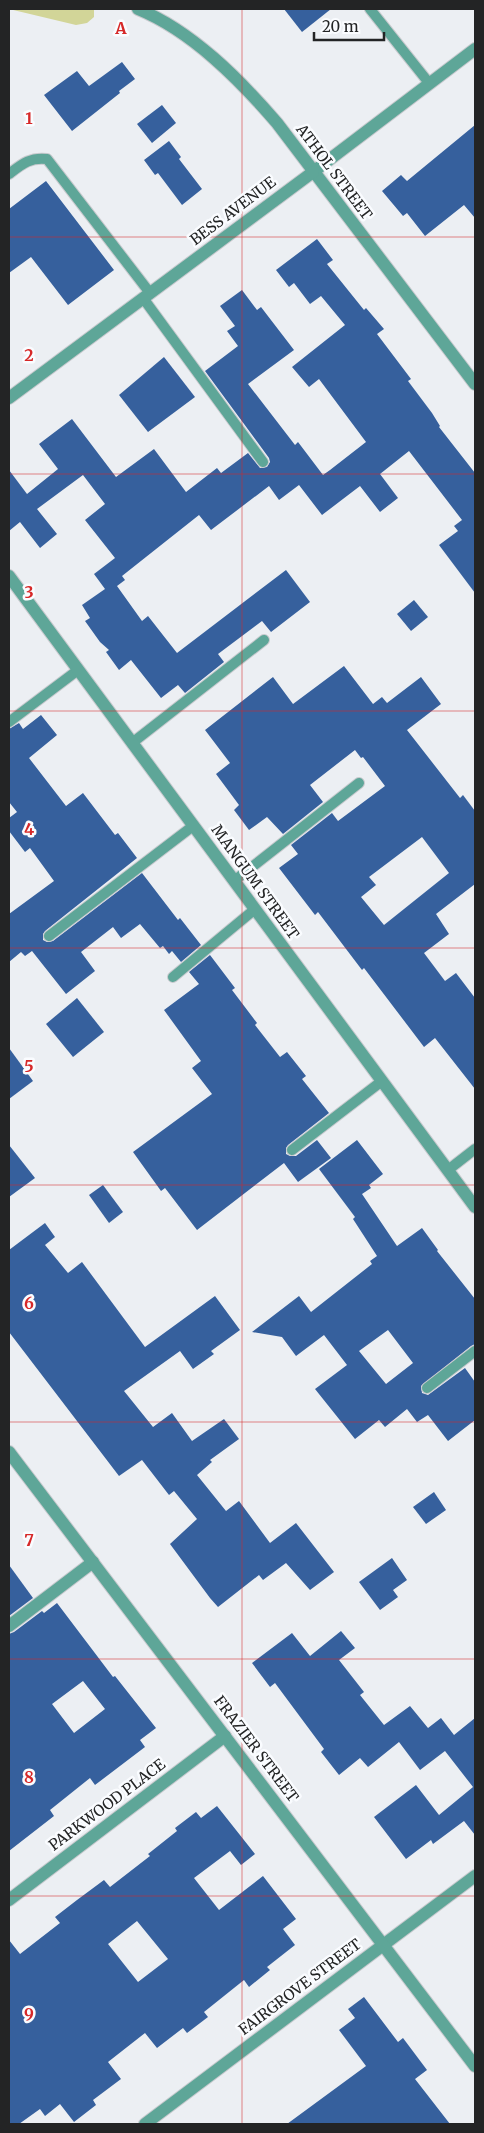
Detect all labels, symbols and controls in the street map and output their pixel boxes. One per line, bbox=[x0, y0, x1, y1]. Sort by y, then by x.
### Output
scale bar bbox=[314, 10, 384, 42]
text: 20 m bbox=[322, 17, 359, 36]
text: A bbox=[114, 18, 127, 38]
text: 1 bbox=[25, 108, 33, 128]
street label: ATHOL STREET bbox=[292, 119, 377, 224]
street label: BESS AVENUE bbox=[186, 172, 280, 249]
text: 2 bbox=[24, 345, 34, 365]
text: 3 bbox=[24, 582, 34, 602]
text: 4 bbox=[24, 819, 34, 839]
street label: MANGUM STREET bbox=[207, 821, 304, 943]
text: 5 bbox=[24, 1056, 34, 1076]
text: 6 bbox=[24, 1293, 34, 1313]
text: 7 bbox=[24, 1530, 34, 1550]
street label: FRAZIER STREET bbox=[210, 1692, 303, 1806]
street label: PARKWOOD PLACE bbox=[45, 1754, 169, 1855]
text: 8 bbox=[24, 1767, 34, 1787]
street label: FAIRGROVE STREET bbox=[235, 1934, 365, 2039]
text: 9 bbox=[24, 2004, 34, 2024]

